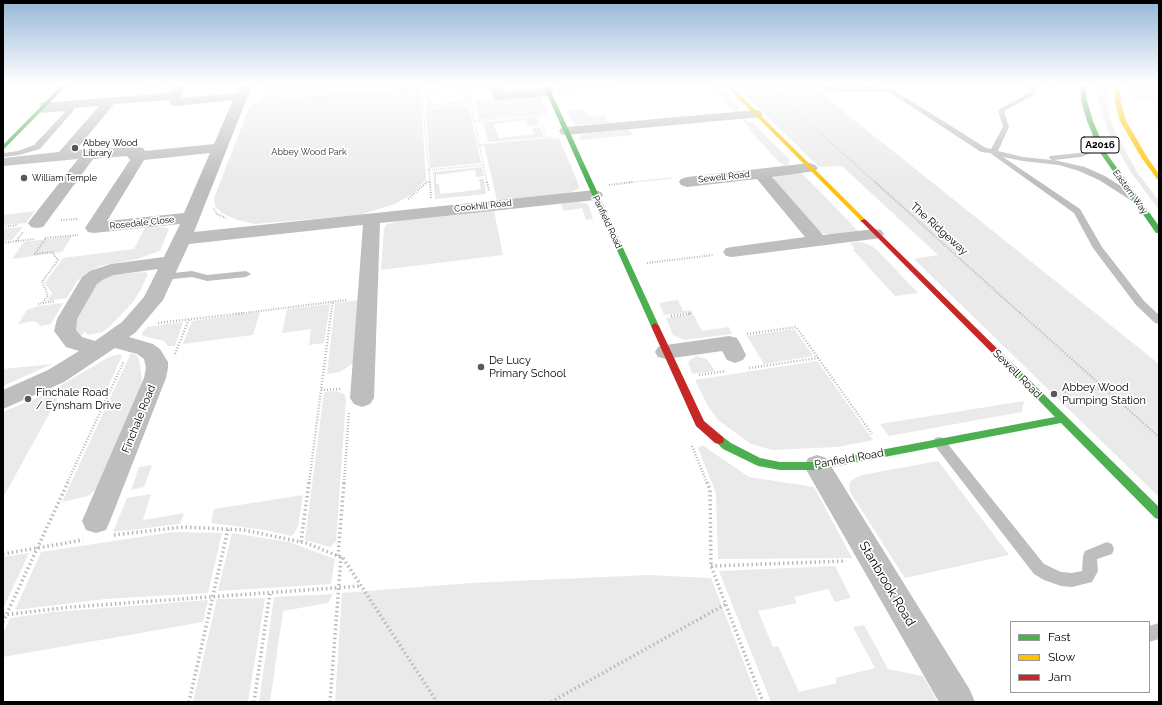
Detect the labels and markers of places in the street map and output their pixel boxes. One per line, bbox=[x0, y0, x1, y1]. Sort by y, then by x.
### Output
place label: Abbey Wood Library bbox=[83, 138, 138, 159]
marker: Abbey Wood Library bbox=[70, 143, 80, 153]
marker: William Temple bbox=[19, 173, 29, 183]
place label: William Temple bbox=[32, 173, 97, 183]
place label: De Lucy Primary School bbox=[489, 354, 566, 380]
marker: De Lucy Primary School bbox=[476, 362, 486, 372]
place label: Abbey Wood Pumping Station bbox=[1062, 381, 1146, 407]
place label: Finchale Road / Eynsham Drive bbox=[36, 386, 121, 412]
marker: Abbey Wood Pumping Station bbox=[1049, 389, 1059, 399]
marker: Finchale Road / Eynsham Drive bbox=[23, 394, 33, 404]

